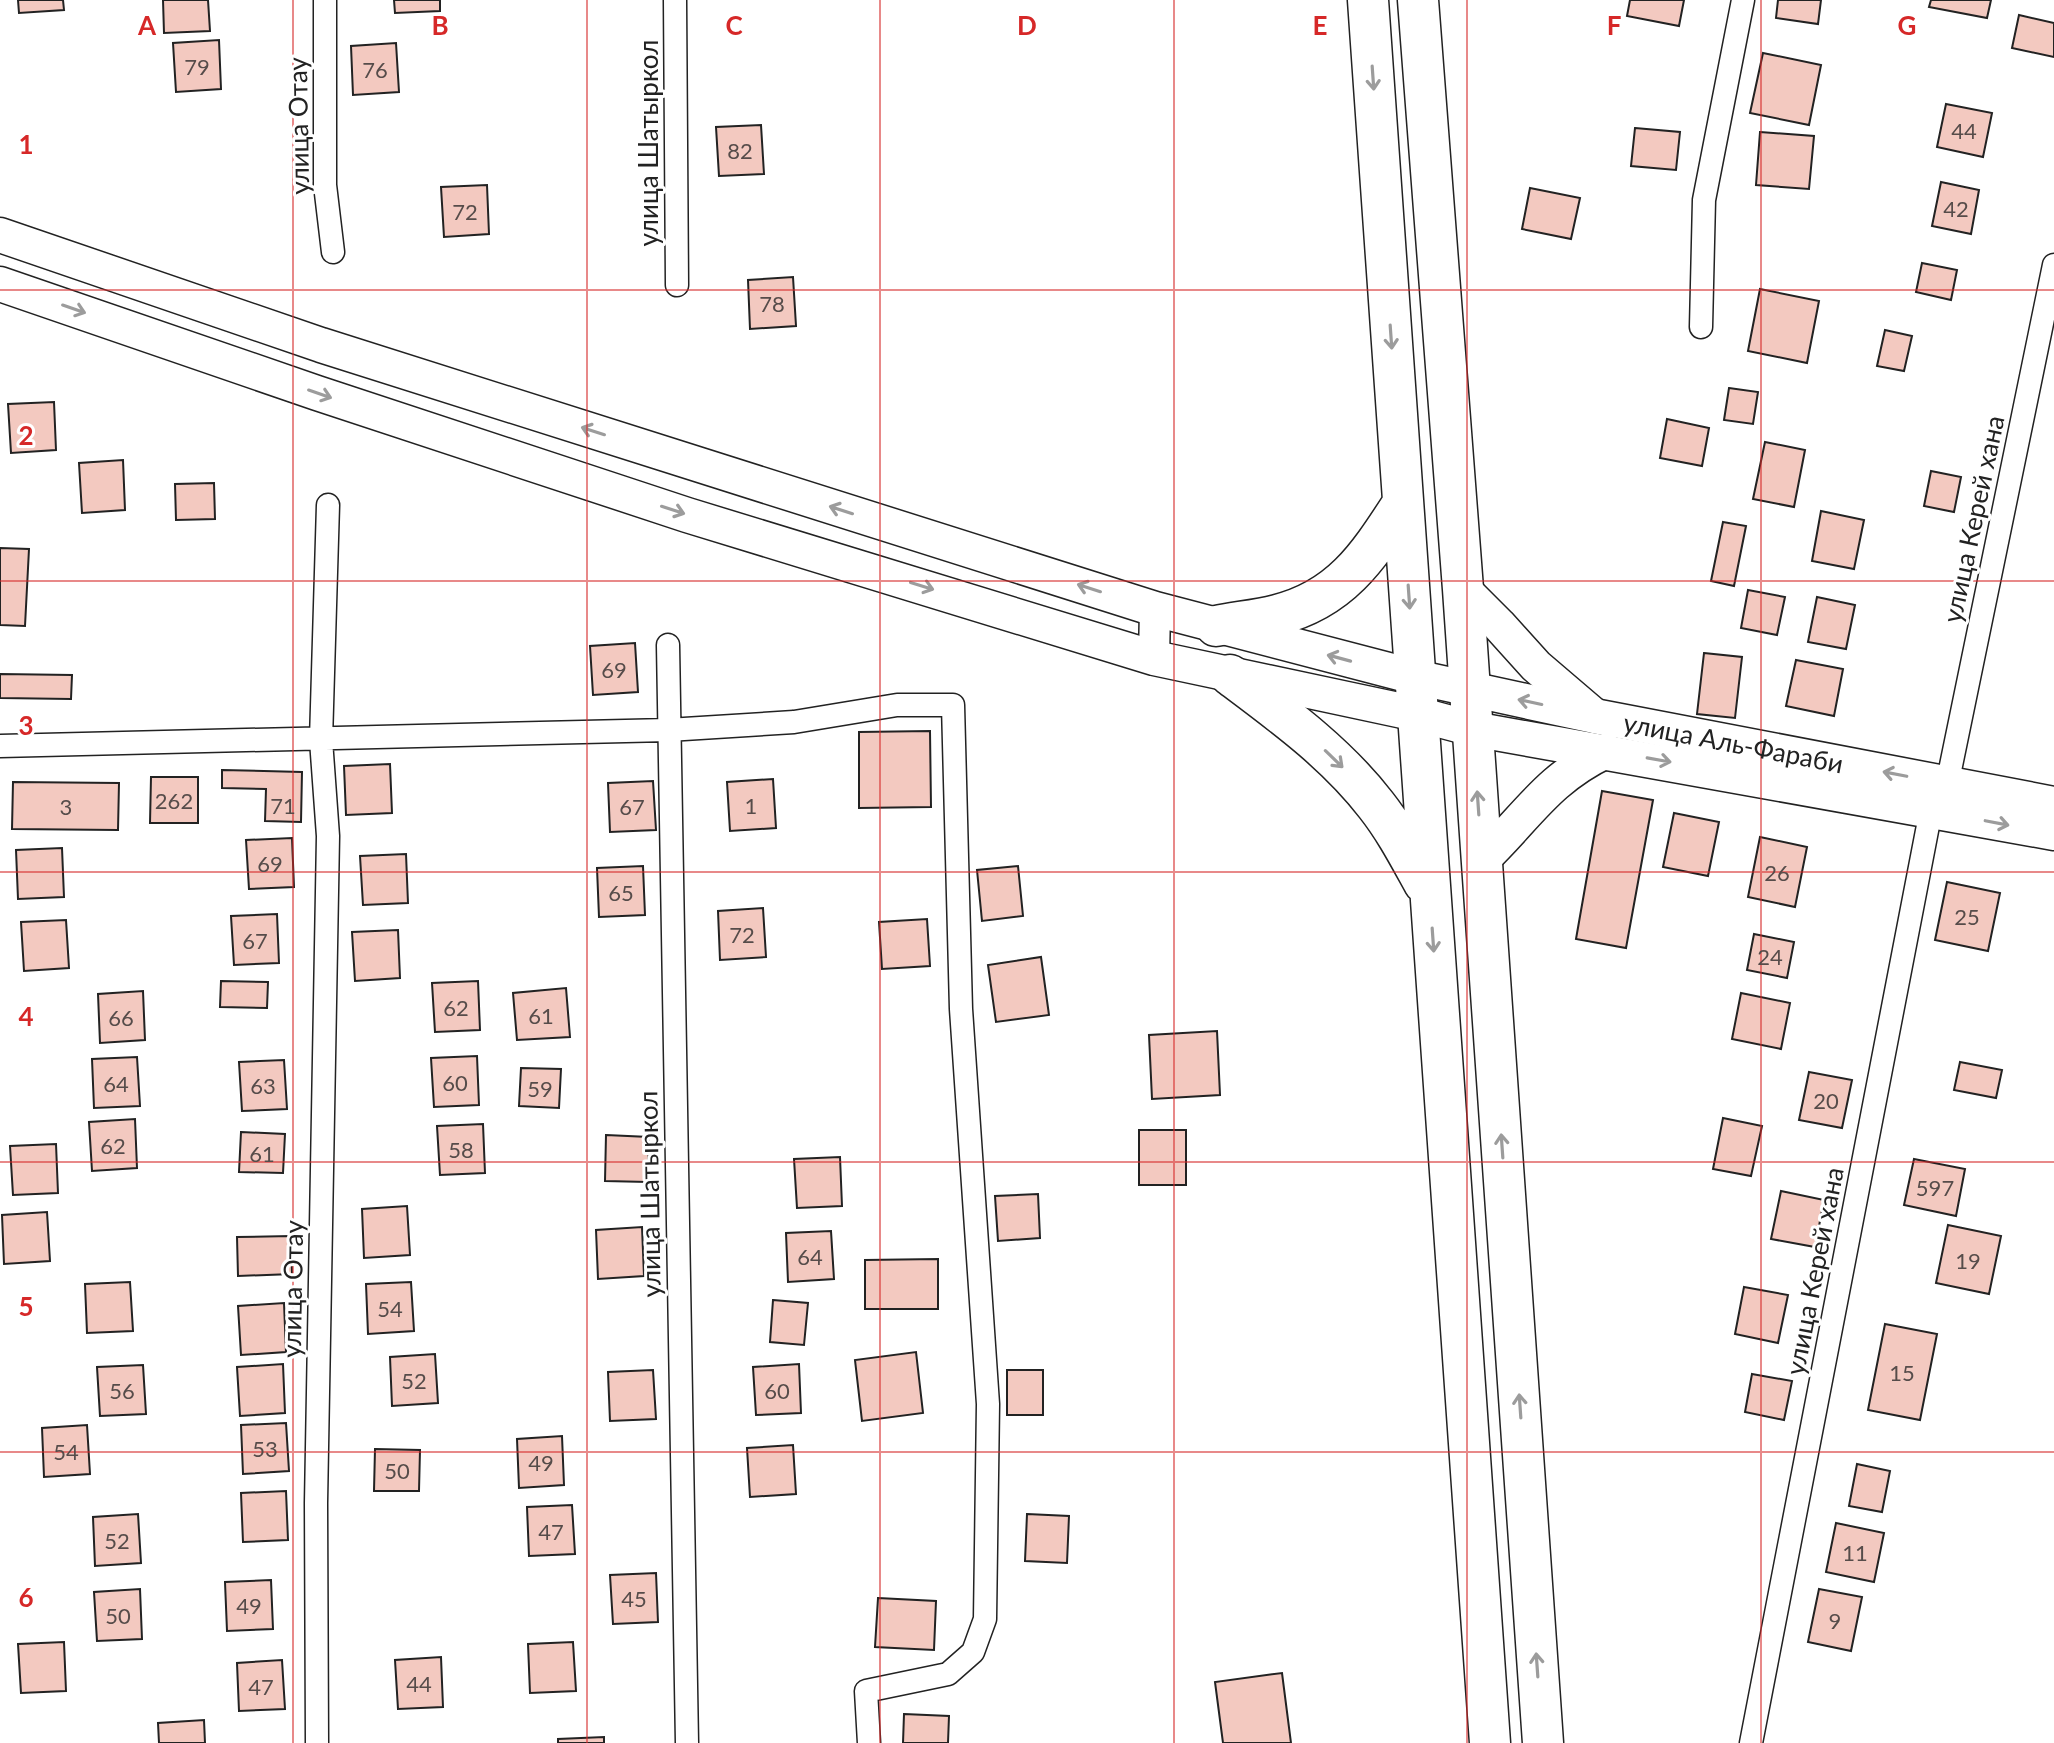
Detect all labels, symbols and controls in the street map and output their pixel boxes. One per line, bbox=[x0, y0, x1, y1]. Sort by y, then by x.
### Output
text: A bbox=[137, 9, 157, 41]
text: B bbox=[431, 9, 449, 41]
text: C bbox=[725, 9, 743, 41]
text: D bbox=[1017, 9, 1037, 41]
text: E bbox=[1313, 9, 1327, 41]
text: F bbox=[1607, 9, 1621, 41]
text: G bbox=[1898, 9, 1916, 41]
street label: улица Шатыркол bbox=[632, 40, 664, 246]
house number: 79 bbox=[184, 53, 210, 80]
street label: улица Отау bbox=[281, 56, 315, 195]
house number: 76 bbox=[362, 56, 388, 83]
one-way arrow bbox=[1366, 64, 1381, 91]
house number: 44 bbox=[1951, 117, 1977, 144]
text: 1 bbox=[18, 128, 34, 160]
house number: 82 bbox=[727, 137, 753, 164]
house number: 42 bbox=[1943, 195, 1969, 222]
house number: 72 bbox=[452, 198, 478, 225]
house number: 78 bbox=[759, 290, 785, 317]
one-way arrow bbox=[61, 303, 86, 318]
one-way arrow bbox=[1384, 323, 1399, 350]
one-way arrow bbox=[307, 387, 332, 402]
street label: улица Керей хана bbox=[1935, 412, 2011, 626]
text: 2 bbox=[18, 419, 34, 451]
one-way arrow bbox=[581, 423, 606, 438]
one-way arrow bbox=[828, 502, 854, 517]
one-way arrow bbox=[660, 504, 685, 518]
one-way arrow bbox=[909, 580, 934, 595]
one-way arrow bbox=[1076, 580, 1102, 595]
one-way arrow bbox=[1402, 583, 1417, 610]
one-way arrow bbox=[1327, 649, 1353, 664]
house number: 69 bbox=[601, 656, 627, 683]
one-way arrow bbox=[1518, 694, 1543, 709]
street label: улица Аль-Фараби bbox=[1621, 706, 1846, 779]
text: 3 bbox=[18, 709, 34, 741]
one-way arrow bbox=[1324, 750, 1344, 769]
one-way arrow bbox=[1645, 754, 1671, 769]
one-way arrow bbox=[1882, 766, 1908, 781]
house number: 262 bbox=[155, 787, 193, 814]
one-way arrow bbox=[1470, 790, 1485, 817]
house number: 71 bbox=[270, 792, 296, 819]
house number: 1 bbox=[745, 792, 757, 819]
house number: 3 bbox=[60, 793, 72, 820]
house number: 67 bbox=[619, 793, 645, 820]
one-way arrow bbox=[1984, 816, 2009, 831]
house number: 69 bbox=[257, 850, 283, 877]
house number: 26 bbox=[1764, 859, 1790, 886]
house number: 65 bbox=[608, 879, 634, 906]
house number: 25 bbox=[1954, 903, 1980, 930]
house number: 72 bbox=[729, 921, 755, 948]
one-way arrow bbox=[1426, 926, 1441, 953]
house number: 67 bbox=[242, 927, 268, 954]
house number: 24 bbox=[1757, 943, 1783, 970]
house number: 62 bbox=[443, 994, 469, 1021]
text: 4 bbox=[18, 1000, 34, 1032]
house number: 61 bbox=[528, 1002, 554, 1029]
house number: 66 bbox=[108, 1004, 134, 1031]
house number: 60 bbox=[442, 1069, 468, 1096]
house number: 64 bbox=[103, 1070, 129, 1097]
house number: 63 bbox=[250, 1072, 276, 1099]
house number: 59 bbox=[527, 1075, 553, 1102]
house number: 20 bbox=[1813, 1087, 1839, 1114]
street label: улица Шатыркол bbox=[631, 1090, 667, 1298]
house number: 62 bbox=[100, 1132, 126, 1159]
one-way arrow bbox=[1494, 1133, 1509, 1160]
house number: 58 bbox=[448, 1136, 474, 1163]
house number: 61 bbox=[249, 1140, 275, 1167]
street label: улица Керей хана bbox=[1778, 1164, 1850, 1378]
house number: 597 bbox=[1916, 1174, 1954, 1201]
street label: улица Отау bbox=[275, 1219, 309, 1358]
house number: 64 bbox=[797, 1243, 823, 1270]
house number: 19 bbox=[1955, 1247, 1981, 1274]
text: 5 bbox=[18, 1290, 34, 1322]
house number: 54 bbox=[377, 1295, 403, 1322]
house number: 15 bbox=[1889, 1359, 1915, 1386]
house number: 52 bbox=[401, 1367, 427, 1394]
house number: 56 bbox=[109, 1377, 135, 1404]
house number: 60 bbox=[764, 1377, 790, 1404]
one-way arrow bbox=[1512, 1393, 1527, 1420]
house number: 53 bbox=[252, 1435, 278, 1462]
house number: 54 bbox=[53, 1438, 79, 1465]
house number: 49 bbox=[528, 1449, 554, 1476]
house number: 50 bbox=[384, 1457, 410, 1484]
house number: 47 bbox=[538, 1518, 564, 1545]
house number: 52 bbox=[104, 1527, 130, 1554]
house number: 11 bbox=[1842, 1539, 1868, 1566]
text: 6 bbox=[18, 1581, 34, 1613]
house number: 45 bbox=[621, 1585, 647, 1612]
house number: 49 bbox=[236, 1592, 262, 1619]
house number: 50 bbox=[105, 1602, 131, 1629]
house number: 9 bbox=[1829, 1607, 1841, 1634]
one-way arrow bbox=[1529, 1652, 1544, 1679]
house number: 44 bbox=[406, 1670, 432, 1697]
house number: 47 bbox=[248, 1673, 274, 1700]

